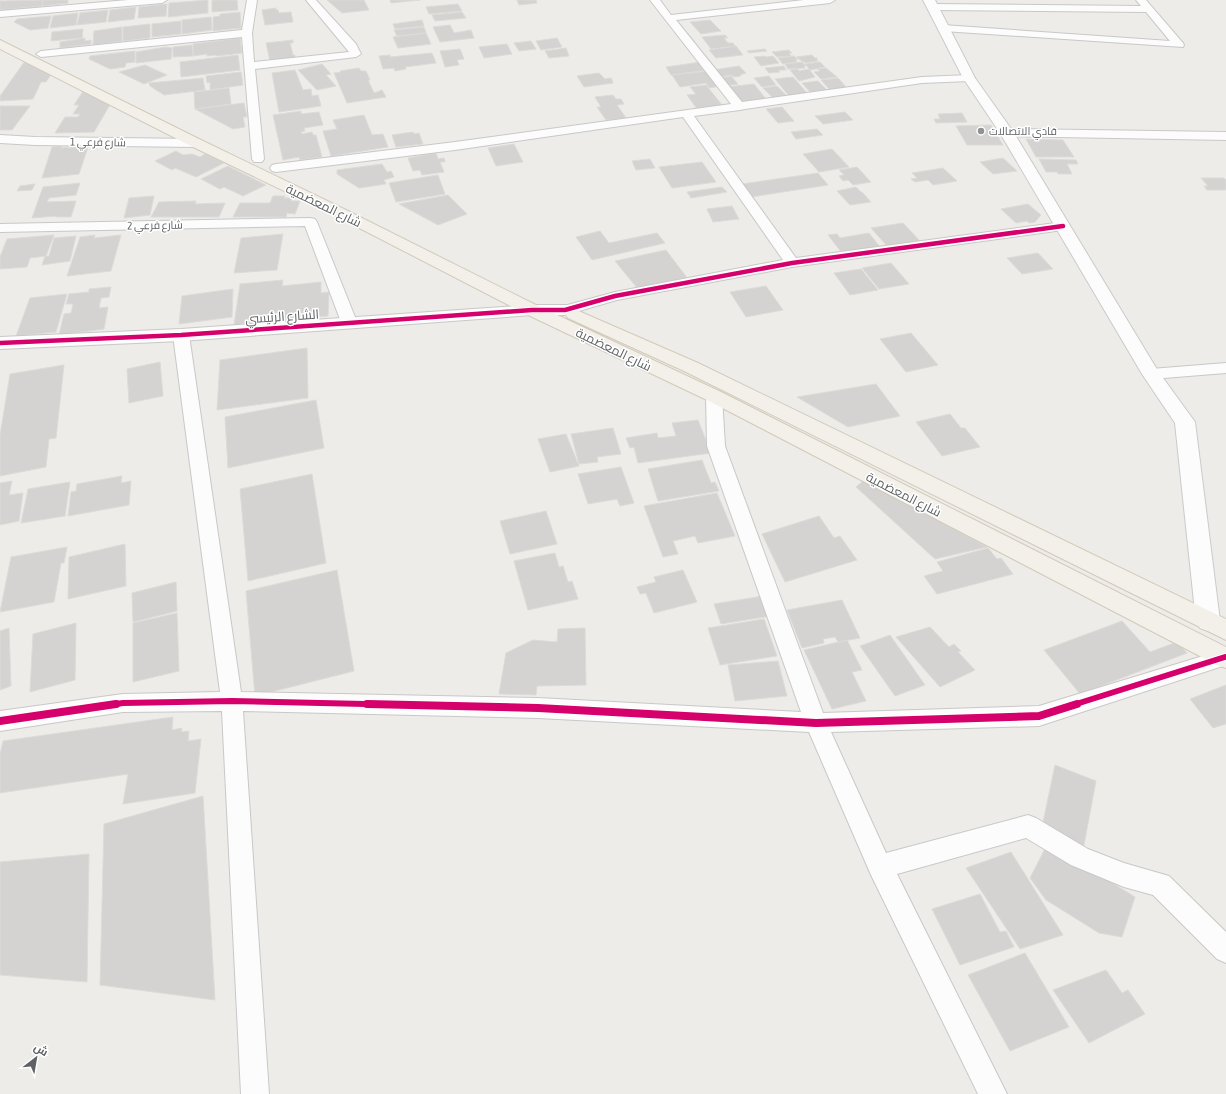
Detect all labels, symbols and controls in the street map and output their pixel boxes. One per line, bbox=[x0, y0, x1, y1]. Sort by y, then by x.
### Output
place label: فادي الاتصالات bbox=[989, 125, 1057, 140]
marker: فادي الاتصالات bbox=[976, 126, 986, 136]
street label: شارع فرعي 1 bbox=[70, 136, 126, 151]
street label: شارع المعضمية bbox=[283, 181, 364, 231]
street label: شارع فرعي 2 bbox=[127, 219, 183, 234]
street label: الشارع الرئيسي bbox=[245, 306, 320, 330]
street label: شارع المعضمية bbox=[573, 325, 654, 375]
street label: شارع المعضمية bbox=[863, 469, 944, 521]
north arrow bbox=[16, 1038, 56, 1078]
text: ش bbox=[31, 1041, 50, 1059]

